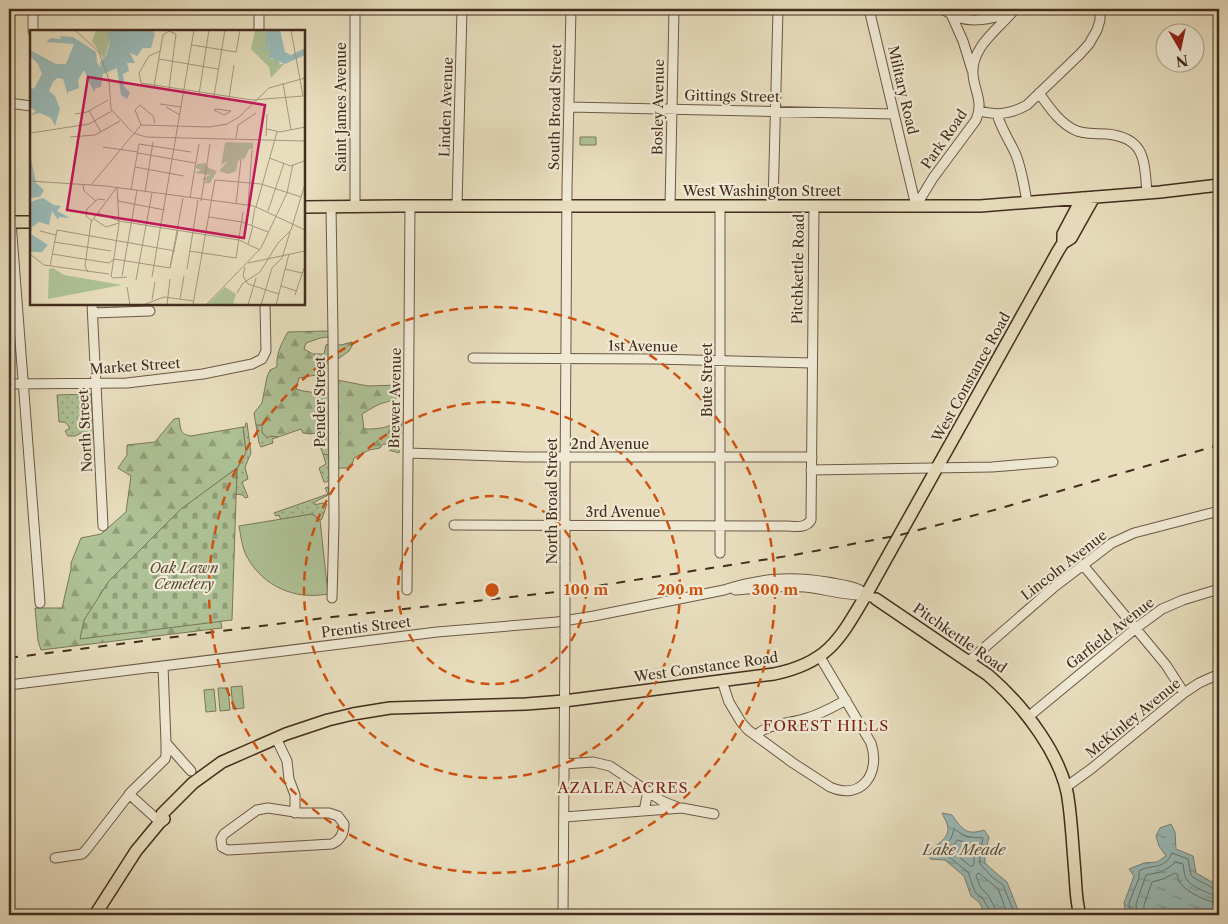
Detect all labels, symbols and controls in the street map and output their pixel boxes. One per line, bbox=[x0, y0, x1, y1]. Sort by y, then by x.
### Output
north arrow bbox=[1156, 22, 1206, 72]
inset map bbox=[30, 30, 305, 305]
street label: Saint James Avenue bbox=[332, 42, 350, 172]
street label: South Broad Street bbox=[545, 44, 565, 170]
street label: Military Road bbox=[884, 44, 922, 137]
text: N bbox=[1175, 51, 1189, 71]
street label: Linden Avenue bbox=[435, 56, 457, 157]
street label: Bosley Avenue bbox=[648, 58, 668, 155]
street label: Gittings Street bbox=[684, 86, 780, 106]
street label: Park Road bbox=[917, 105, 971, 172]
street label: West Washington Street bbox=[682, 182, 841, 200]
street label: Pitchkettle Road bbox=[788, 213, 808, 324]
street label: West Constance Road bbox=[927, 309, 1014, 446]
street label: 1st Avenue bbox=[608, 336, 678, 356]
street label: Bute Street bbox=[698, 343, 716, 417]
street label: Brewer Avenue bbox=[385, 347, 405, 448]
street label: Market Street bbox=[89, 354, 181, 378]
street label: Pender Street bbox=[311, 357, 329, 447]
street label: North Street bbox=[74, 389, 96, 473]
street label: 2nd Avenue bbox=[571, 435, 649, 453]
street label: North Broad Street bbox=[543, 438, 561, 564]
street label: 3rd Avenue bbox=[586, 503, 661, 521]
street label: Lincoln Avenue bbox=[1017, 526, 1111, 604]
park label: Oak Lawn Cemetery bbox=[150, 559, 218, 593]
text: 100 m bbox=[564, 580, 608, 599]
text: 200 m bbox=[657, 580, 703, 599]
text: 300 m bbox=[752, 580, 798, 599]
centre of rings bbox=[483, 581, 501, 599]
street label: Garfield Avenue bbox=[1062, 593, 1158, 673]
street label: Pitchkettle Road bbox=[910, 599, 1011, 677]
street label: Prentis Street bbox=[320, 613, 412, 641]
street label: West Constance Road bbox=[632, 648, 780, 686]
street label: McKinley Avenue bbox=[1082, 674, 1184, 762]
district label: FOREST HILLS bbox=[763, 716, 889, 735]
district label: AZALEA ACRES bbox=[557, 778, 688, 797]
water label: Lake Meade bbox=[922, 840, 1006, 859]

